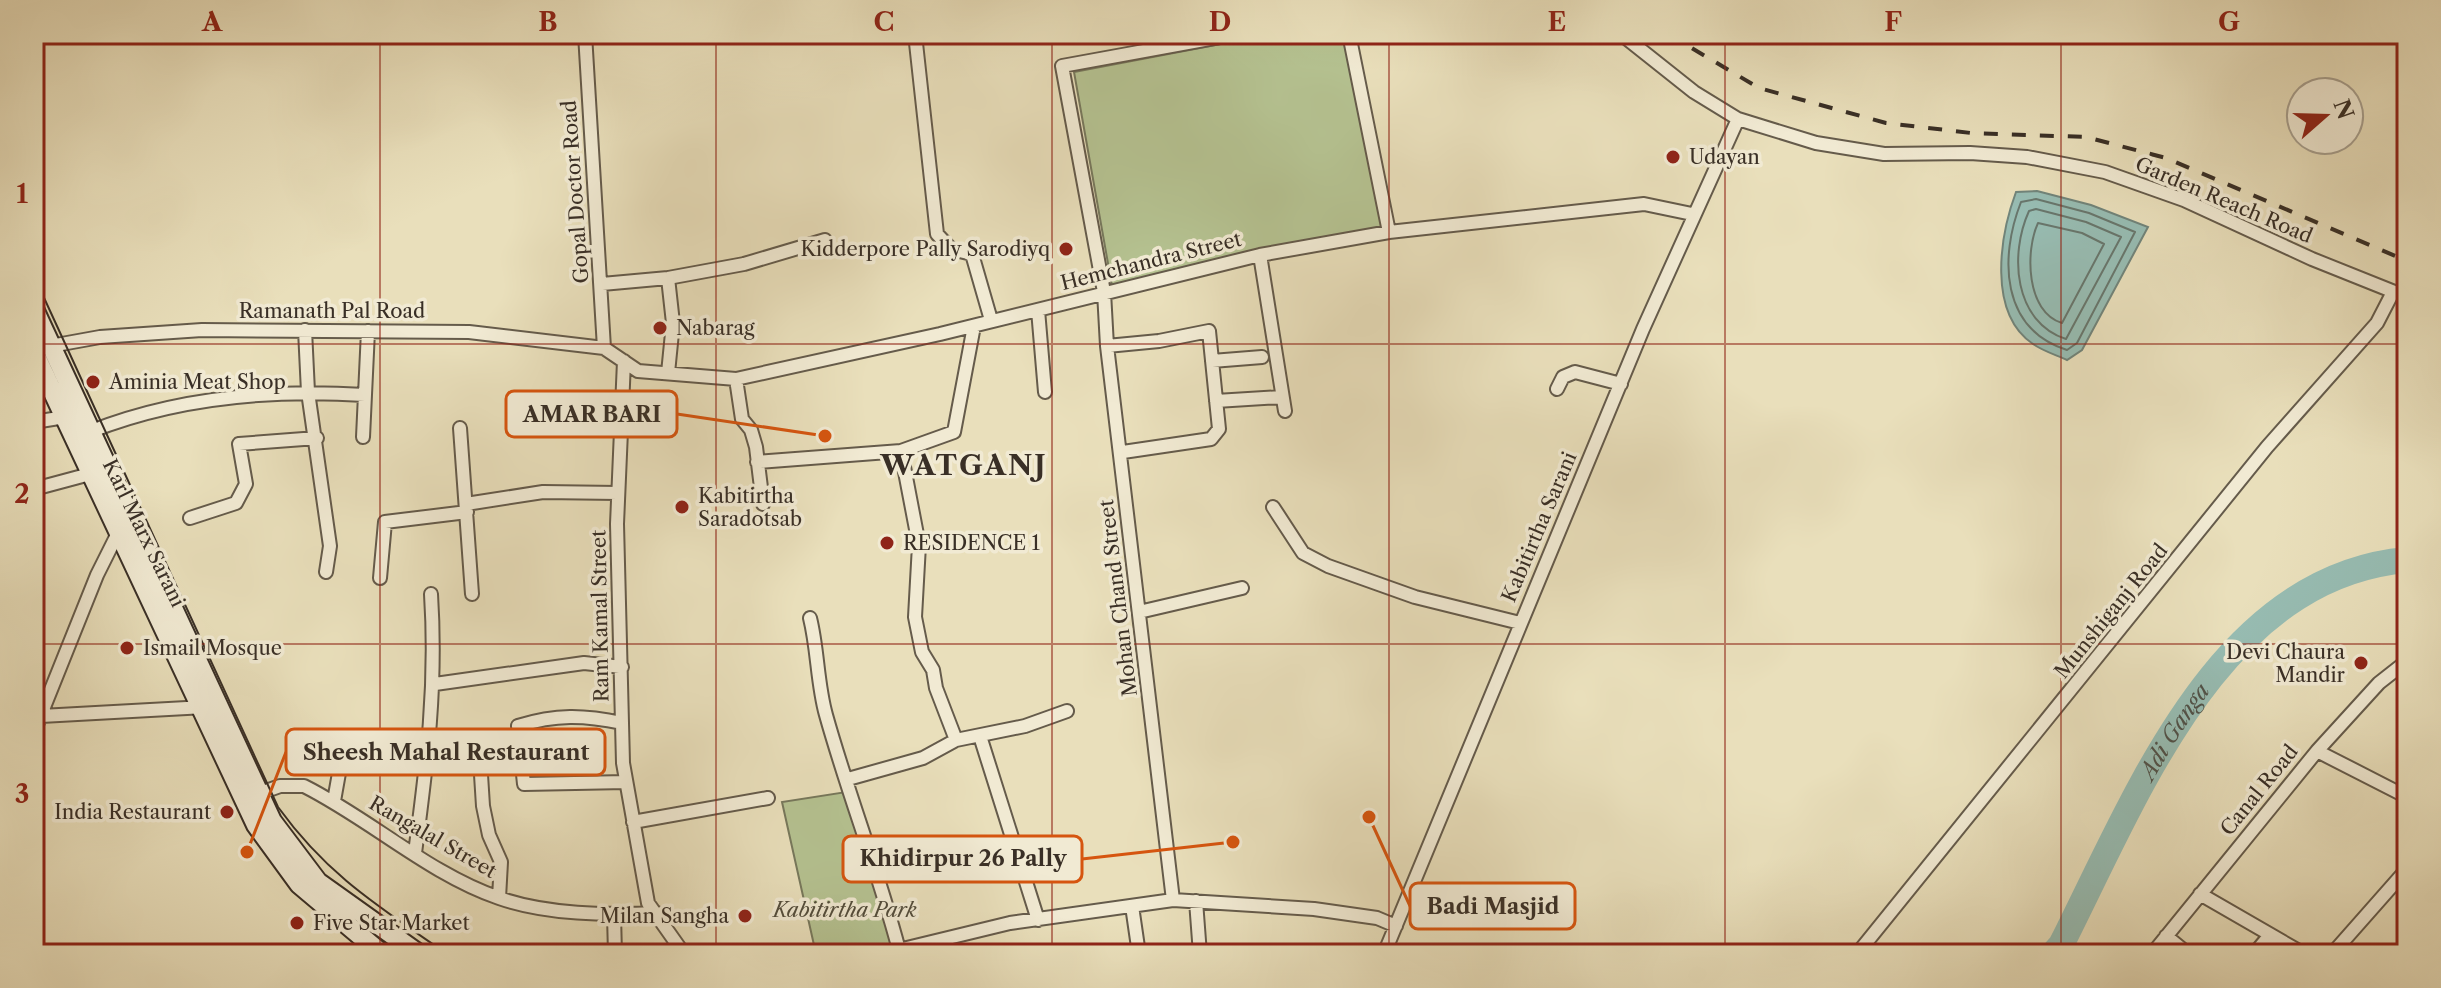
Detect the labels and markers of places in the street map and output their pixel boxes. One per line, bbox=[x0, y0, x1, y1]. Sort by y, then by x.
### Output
place label: Udayan bbox=[1689, 145, 1760, 169]
marker: Udayan bbox=[1664, 148, 1682, 166]
place label: Kidderpore Pally Sarodiyq bbox=[800, 237, 1050, 261]
marker: Kidderpore Pally Sarodiyq bbox=[1057, 240, 1075, 258]
place label: Nabarag bbox=[676, 316, 755, 340]
marker: Nabarag bbox=[651, 319, 669, 337]
place label: Aminia Meat Shop bbox=[108, 370, 286, 394]
marker: Aminia Meat Shop bbox=[84, 373, 102, 391]
callout: AMAR BARI bbox=[506, 391, 677, 437]
place label: Kabitirtha Saradotsab bbox=[698, 484, 802, 531]
marker: Kabitirtha Saradotsab bbox=[673, 498, 691, 516]
place label: RESIDENCE 1 bbox=[903, 531, 1041, 555]
marker: RESIDENCE 1 bbox=[878, 534, 896, 552]
place label: Ismail Mosque bbox=[143, 636, 282, 660]
marker: Ismail Mosque bbox=[118, 639, 136, 657]
place label: Devi Chaura Mandir bbox=[2226, 640, 2346, 687]
marker: Devi Chaura Mandir bbox=[2352, 654, 2370, 672]
callout: Sheesh Mahal Restaurant bbox=[286, 729, 605, 775]
place label: India Restaurant bbox=[54, 800, 211, 824]
marker: India Restaurant bbox=[218, 803, 236, 821]
callout: Khidirpur 26 Pally bbox=[843, 836, 1082, 882]
callout: Badi Masjid bbox=[1410, 883, 1575, 929]
place label: Milan Sangha bbox=[600, 904, 729, 928]
marker: Milan Sangha bbox=[736, 907, 754, 925]
place label: Five Star Market bbox=[313, 911, 470, 935]
marker: Five Star Market bbox=[288, 914, 306, 932]

